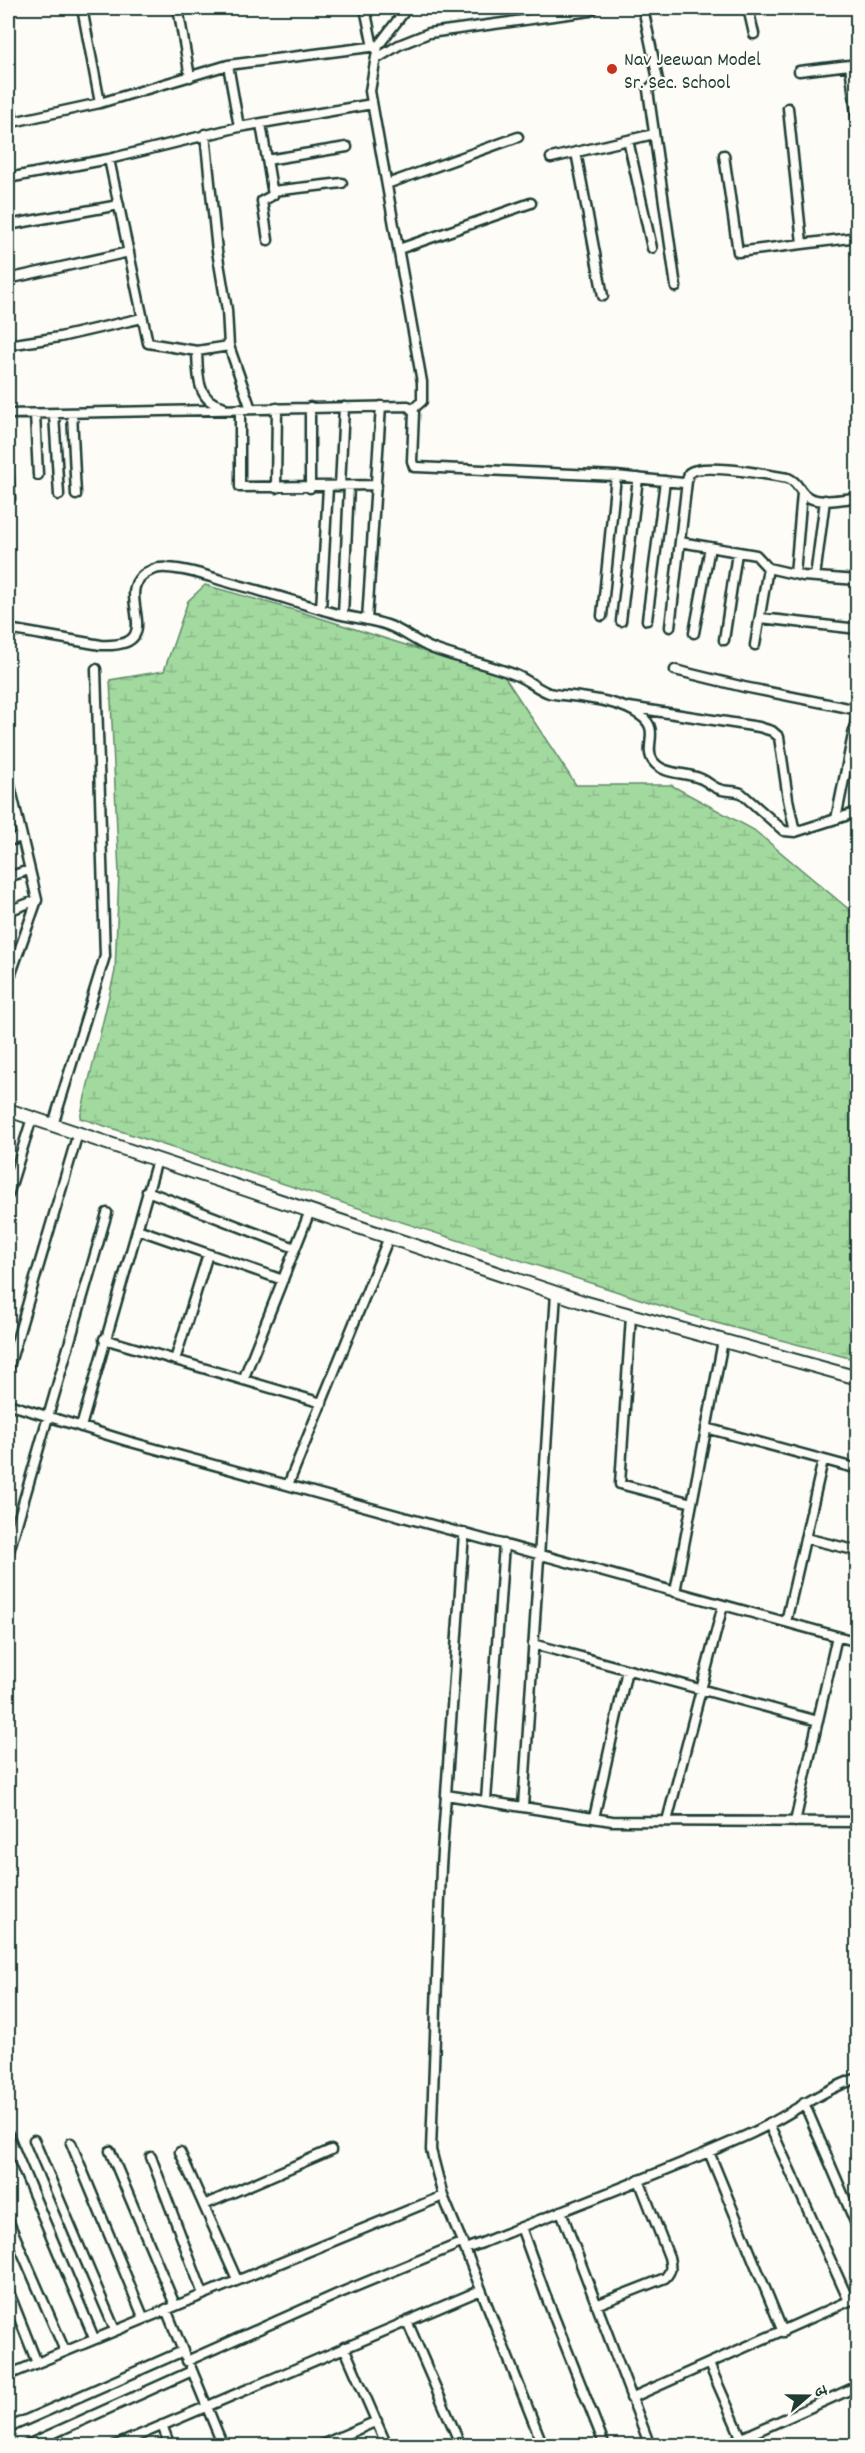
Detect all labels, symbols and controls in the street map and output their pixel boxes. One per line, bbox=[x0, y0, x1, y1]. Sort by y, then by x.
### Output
place label: Nav Jeewan Model Sr. Sec. School bbox=[624, 47, 761, 98]
marker: Nav Jeewan Model Sr. Sec. School bbox=[605, 62, 619, 76]
north arrow bbox=[778, 2366, 838, 2426]
text: उ bbox=[807, 2383, 832, 2401]

